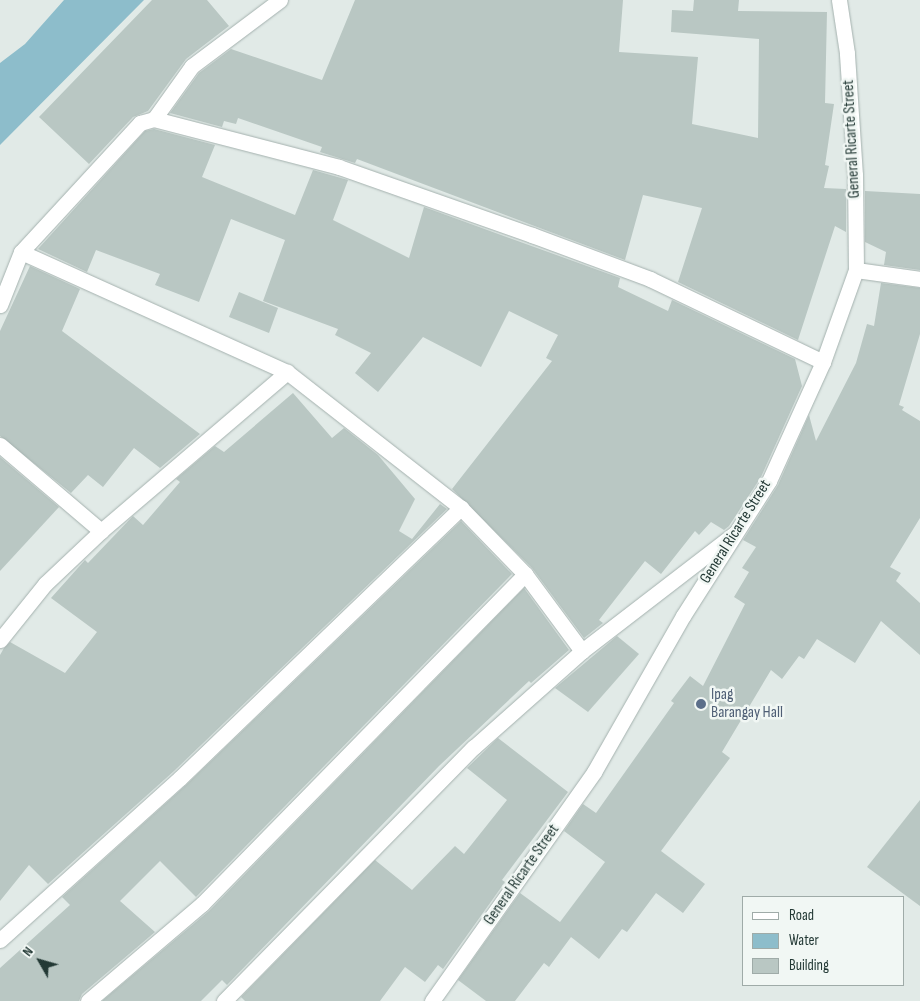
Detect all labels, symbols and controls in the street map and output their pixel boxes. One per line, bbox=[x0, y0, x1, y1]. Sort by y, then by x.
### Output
street label: General Ricarte Street bbox=[839, 79, 865, 199]
street label: General Ricarte Street bbox=[696, 477, 776, 587]
place label: Ipag Barangay Hall bbox=[711, 685, 783, 723]
marker: Ipag Barangay Hall bbox=[695, 698, 707, 710]
street label: General Ricarte Street bbox=[480, 821, 564, 929]
legend bbox=[742, 896, 905, 986]
text: Road bbox=[789, 906, 814, 925]
text: Water bbox=[789, 931, 819, 950]
north arrow bbox=[15, 936, 65, 986]
text: N bbox=[19, 943, 37, 960]
text: Building bbox=[789, 956, 829, 975]

